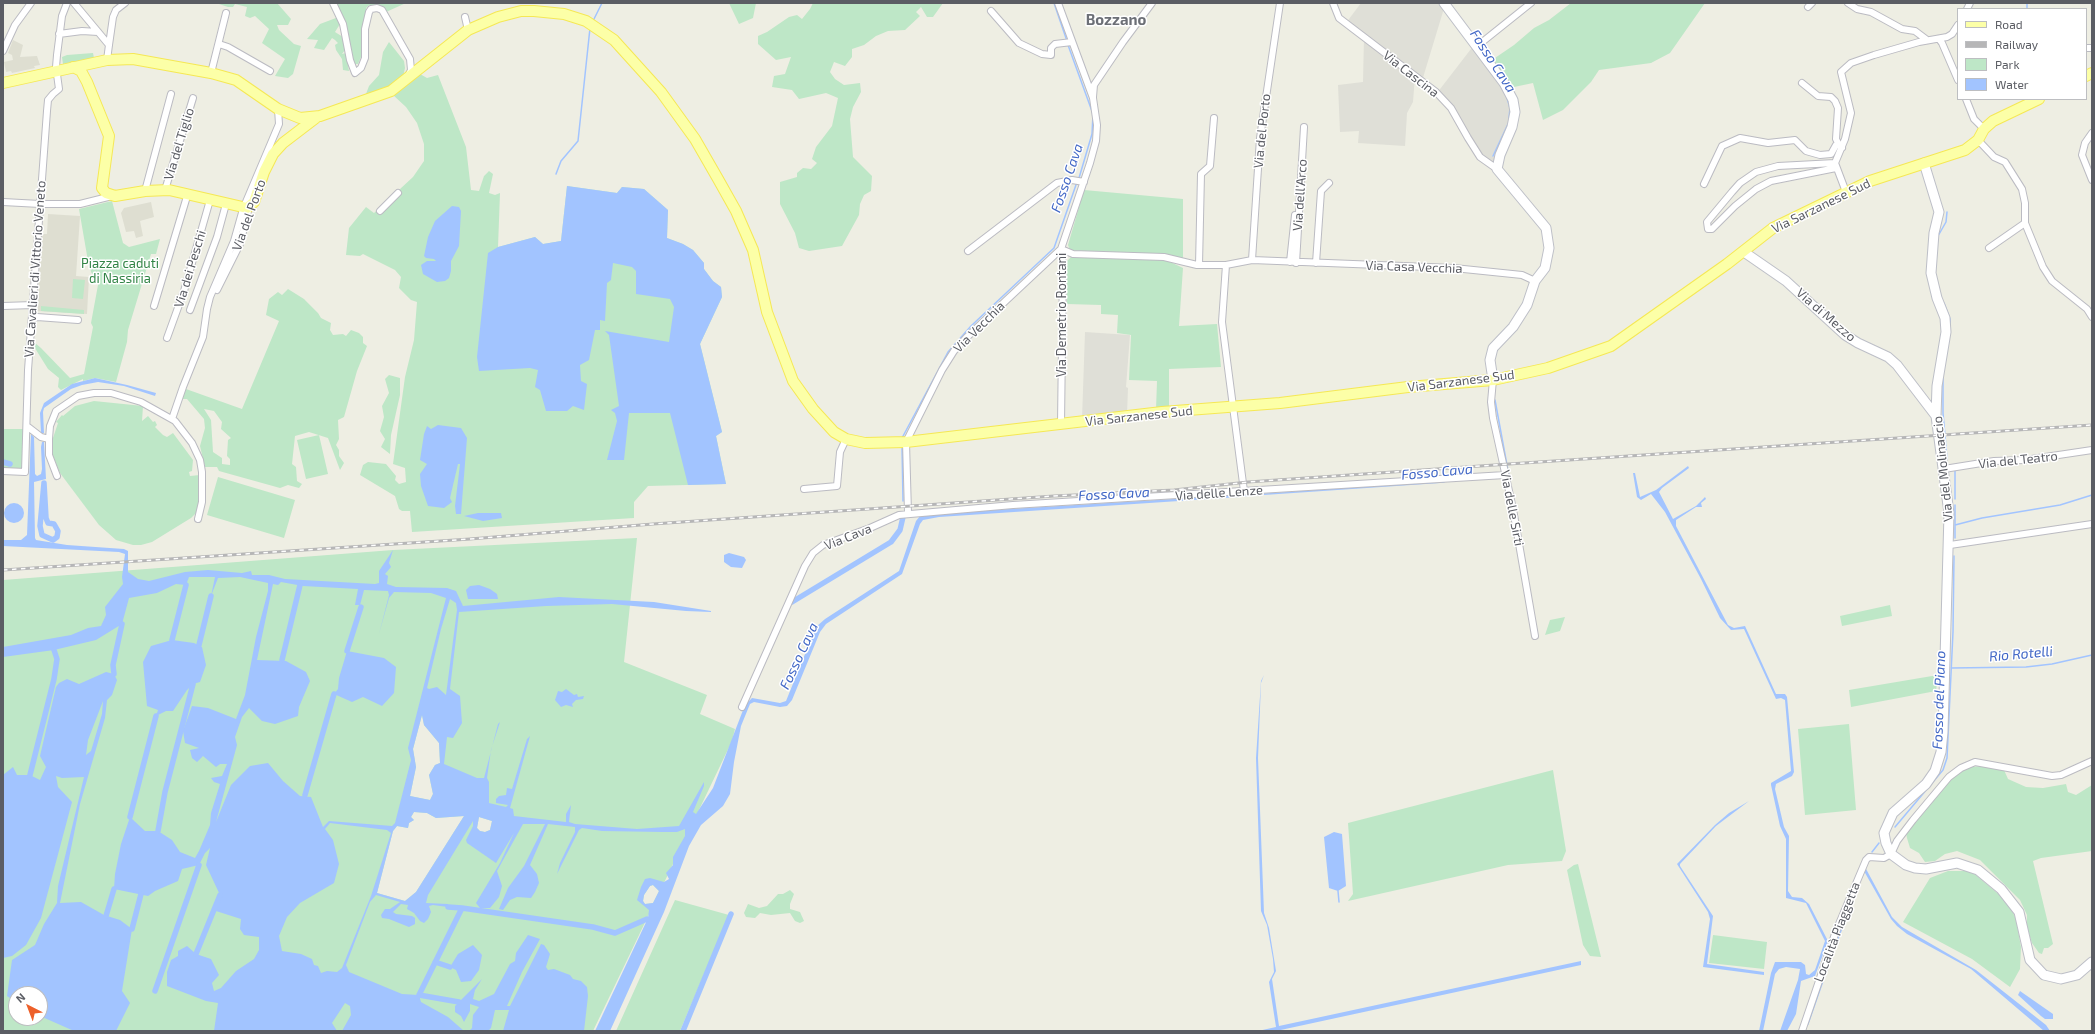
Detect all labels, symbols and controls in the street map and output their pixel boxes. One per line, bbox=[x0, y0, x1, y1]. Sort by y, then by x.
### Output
legend bbox=[1957, 8, 2087, 100]
district label: Bozzano bbox=[1086, 11, 1146, 29]
text: Road bbox=[1995, 17, 2023, 31]
water label: Fosso Cava bbox=[1466, 26, 1520, 96]
text: Railway bbox=[1995, 37, 2038, 51]
street label: Via Cascina bbox=[1380, 47, 1442, 101]
text: Park bbox=[1995, 57, 2020, 71]
text: Water bbox=[1995, 77, 2029, 91]
street label: Via del Porto bbox=[1250, 93, 1274, 169]
street label: Via del Tiglio bbox=[161, 106, 197, 182]
water label: Fosso Cava bbox=[1047, 141, 1087, 215]
street label: Via dell'Arco bbox=[1290, 159, 1310, 231]
street label: Via Sarzanese Sud bbox=[1769, 175, 1873, 237]
street label: Via del Porto bbox=[229, 177, 269, 253]
street label: Via Cavalieri di Vittorio Veneto bbox=[21, 180, 49, 358]
street label: Via dei Peschi bbox=[171, 228, 209, 310]
street label: Via Demetrio Rontani bbox=[1054, 253, 1070, 377]
park label: Piazza caduti di Nassiria bbox=[81, 256, 159, 287]
street label: Via Casa Vecchia bbox=[1365, 258, 1463, 276]
street label: Via di Mezzo bbox=[1793, 285, 1859, 345]
street label: Via Vecchia bbox=[950, 298, 1008, 356]
street label: Via Sarzanese Sud bbox=[1407, 367, 1515, 395]
street label: Via Sarzanese Sud bbox=[1085, 403, 1193, 429]
street label: Via del Molinaccio bbox=[1930, 415, 1956, 523]
street label: Via del Teatro bbox=[1977, 448, 2059, 472]
water label: Fosso Cava bbox=[1401, 461, 1473, 483]
street label: Via delle Sirti bbox=[1497, 469, 1527, 547]
street label: Via delle Lenze bbox=[1175, 482, 1263, 504]
water label: Fosso Cava bbox=[1078, 484, 1150, 504]
street label: Via Cava bbox=[822, 520, 874, 554]
water label: Fosso Cava bbox=[776, 620, 822, 692]
water label: Rio Rotelli bbox=[1988, 643, 2054, 665]
water label: Fosso del Piano bbox=[1929, 650, 1949, 750]
street label: Località Piaggetta bbox=[1811, 880, 1863, 984]
north arrow bbox=[8, 986, 48, 1026]
text: N bbox=[13, 990, 28, 1005]

